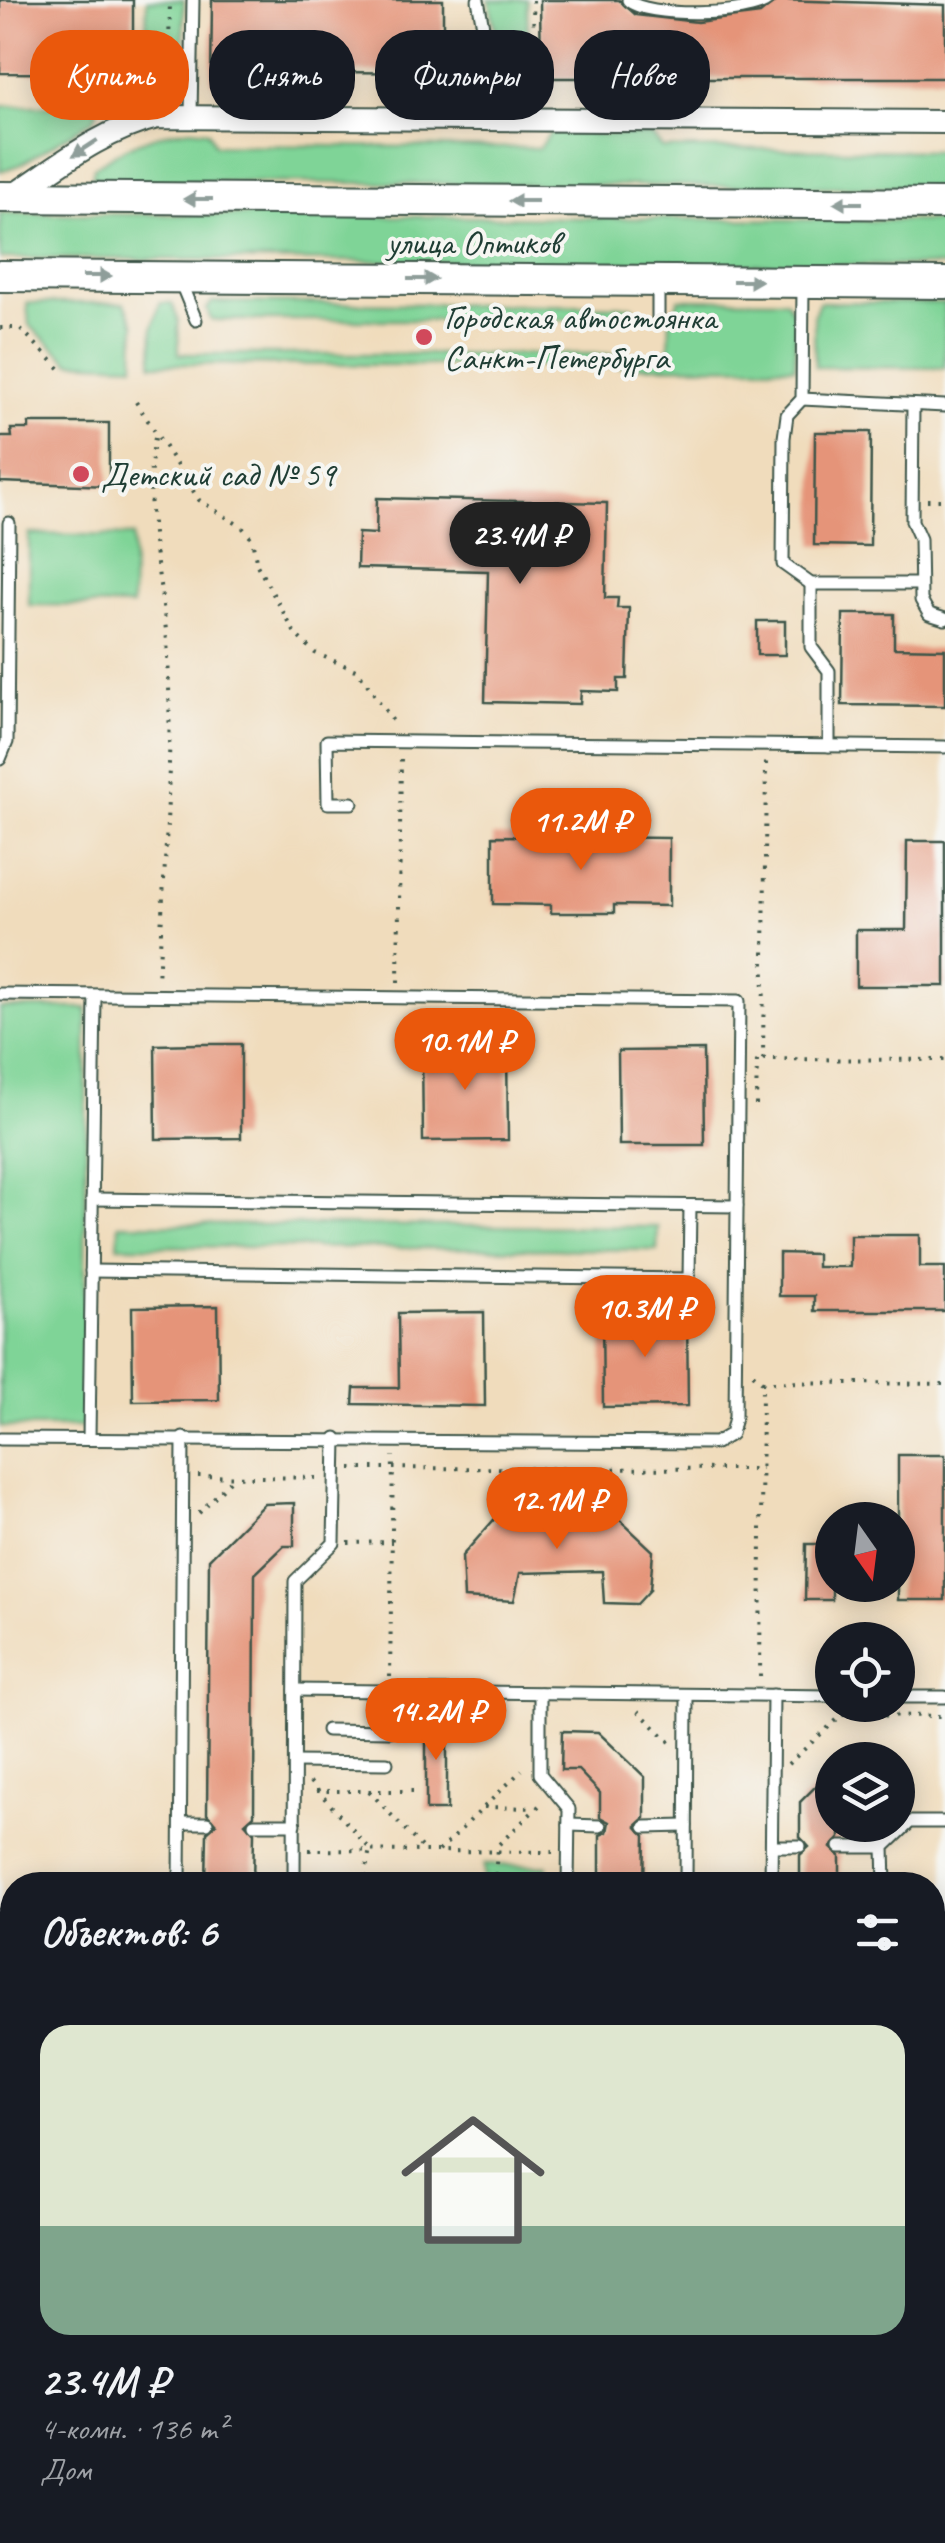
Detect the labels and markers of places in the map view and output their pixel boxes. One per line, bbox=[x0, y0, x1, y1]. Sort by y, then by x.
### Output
place label: Городская автостоянка Санкт-Петербурга bbox=[444, 295, 719, 380]
marker: Городская автостоянка Санкт-Петербурга bbox=[413, 326, 435, 348]
place label: Детский сад № 59 bbox=[101, 452, 339, 497]
marker: Детский сад № 59 bbox=[70, 463, 92, 485]
pin: 23.4M ₽ bbox=[428, 502, 612, 587]
pin: 11.2M ₽ bbox=[489, 788, 673, 873]
pin: 10.1M ₽ bbox=[373, 1008, 557, 1093]
pin: 10.3M ₽ bbox=[553, 1275, 737, 1360]
pin: 12.1M ₽ bbox=[465, 1467, 649, 1552]
pin: 14.2M ₽ bbox=[344, 1678, 528, 1763]

